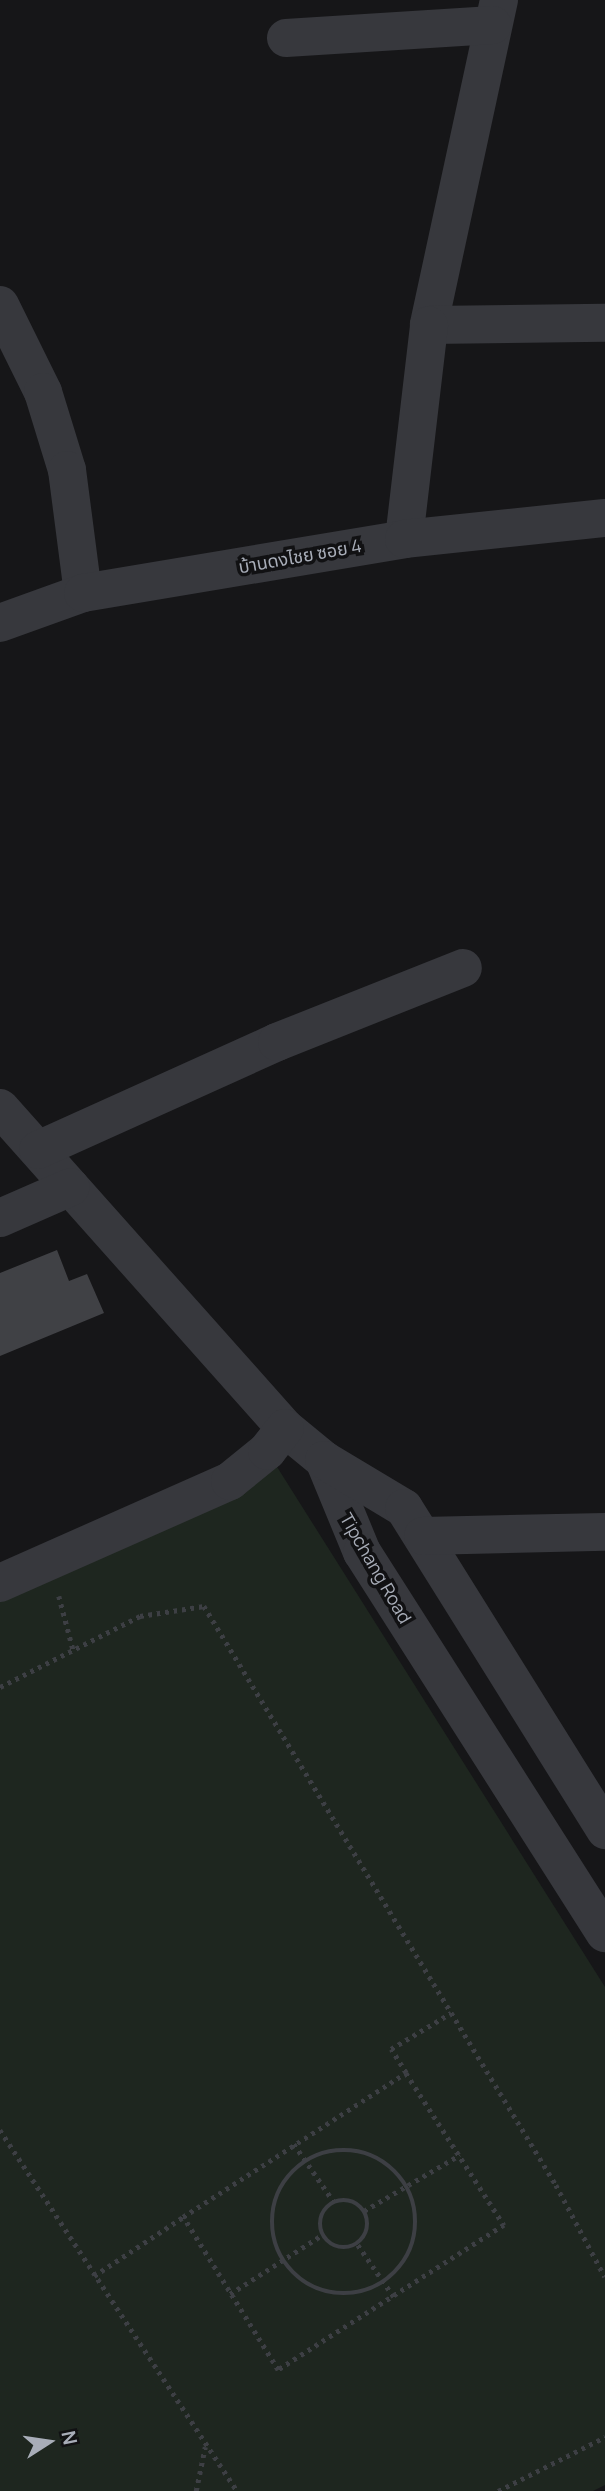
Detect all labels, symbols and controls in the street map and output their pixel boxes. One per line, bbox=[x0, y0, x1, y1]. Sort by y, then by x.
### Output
street label: บ้านดงไชย ซอย 4 bbox=[237, 535, 363, 577]
street label: Tipchang Road bbox=[336, 1509, 416, 1627]
north arrow bbox=[14, 2407, 84, 2477]
text: N bbox=[55, 2428, 84, 2447]

